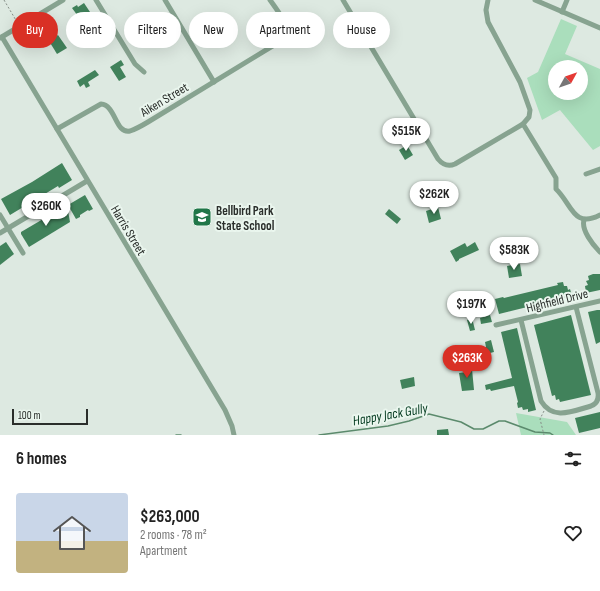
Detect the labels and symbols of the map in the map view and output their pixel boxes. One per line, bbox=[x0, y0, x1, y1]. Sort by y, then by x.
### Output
north arrow bbox=[548, 60, 588, 100]
street label: Aiken Street bbox=[137, 79, 191, 121]
pin: $515K bbox=[378, 118, 434, 152]
pin: $262K bbox=[406, 181, 462, 215]
pin: $260K bbox=[18, 193, 74, 227]
street label: Harris Street bbox=[107, 203, 149, 259]
place label: Bellbird Park State School bbox=[216, 203, 275, 234]
school or university icon: Bellbird Park State School bbox=[191, 206, 213, 228]
pin: $583K bbox=[486, 237, 542, 271]
street label: Highfield Drive bbox=[525, 286, 590, 316]
pin: $197K bbox=[443, 291, 499, 325]
pin: $263K bbox=[439, 345, 495, 379]
water label: Happy Jack Gully bbox=[351, 399, 430, 429]
scale bar bbox=[12, 407, 88, 426]

